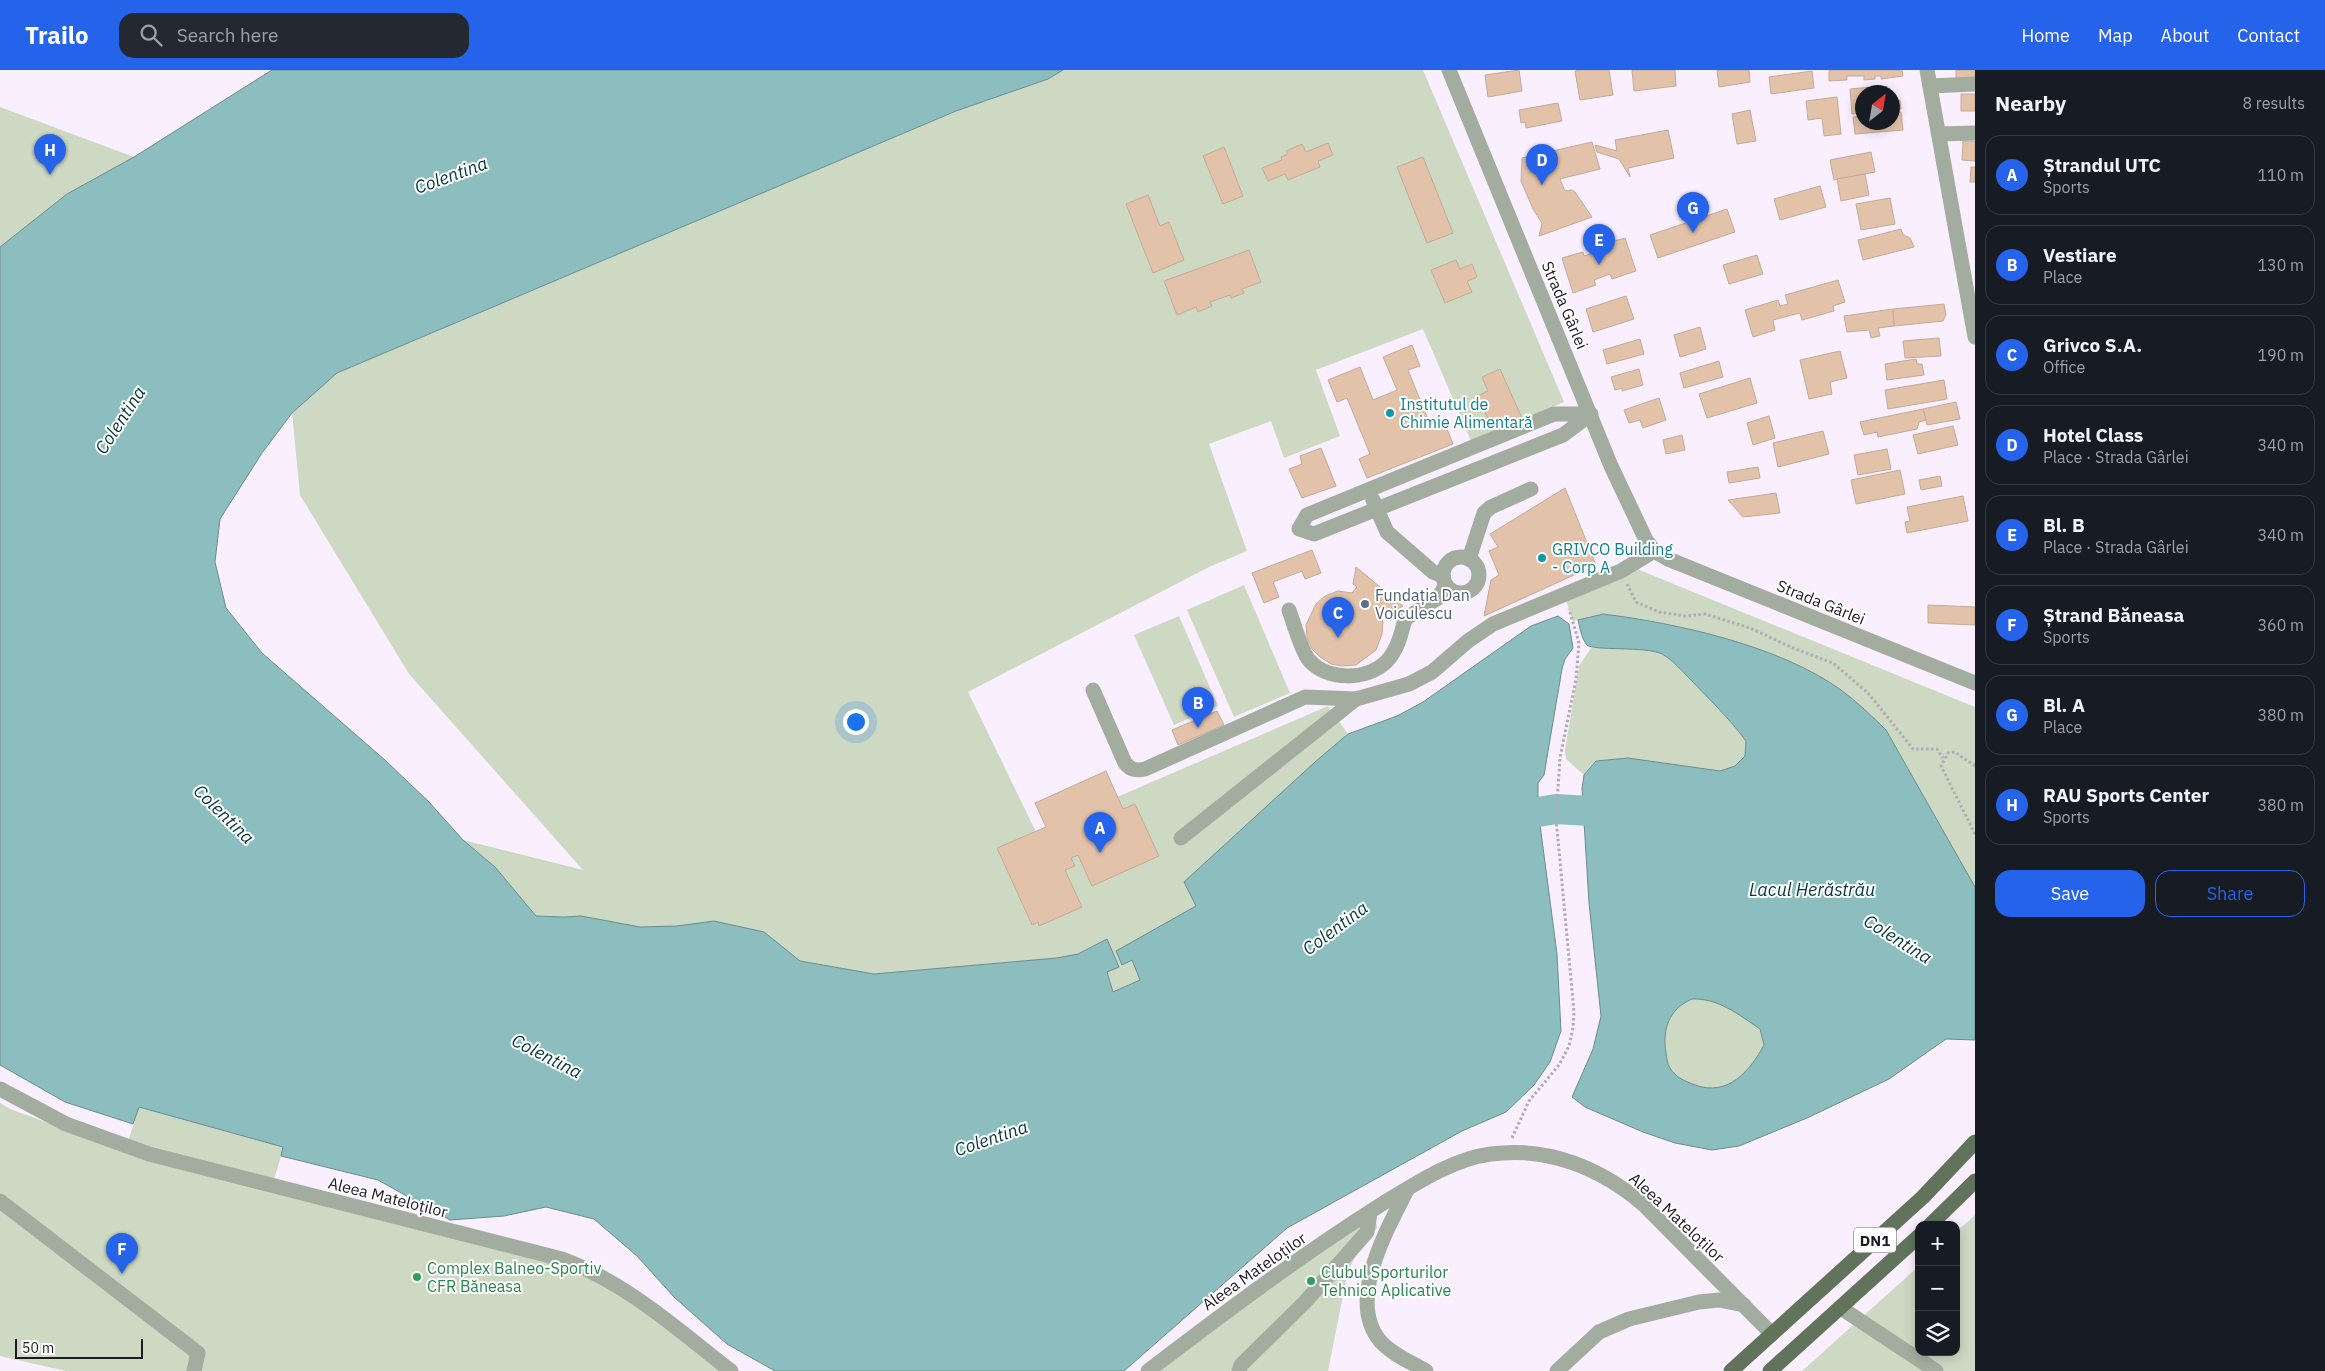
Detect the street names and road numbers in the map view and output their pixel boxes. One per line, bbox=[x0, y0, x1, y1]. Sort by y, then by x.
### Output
street label: Strada Gârlei bbox=[1538, 258, 1592, 352]
street label: Strada Gârlei bbox=[1774, 575, 1868, 629]
street label: Aleea Mateloților bbox=[1625, 1168, 1729, 1267]
street label: Aleea Mateloților bbox=[326, 1172, 450, 1223]
street label: Aleea Mateloților bbox=[1198, 1228, 1311, 1315]
road number: DN1 bbox=[1854, 1228, 1896, 1252]

